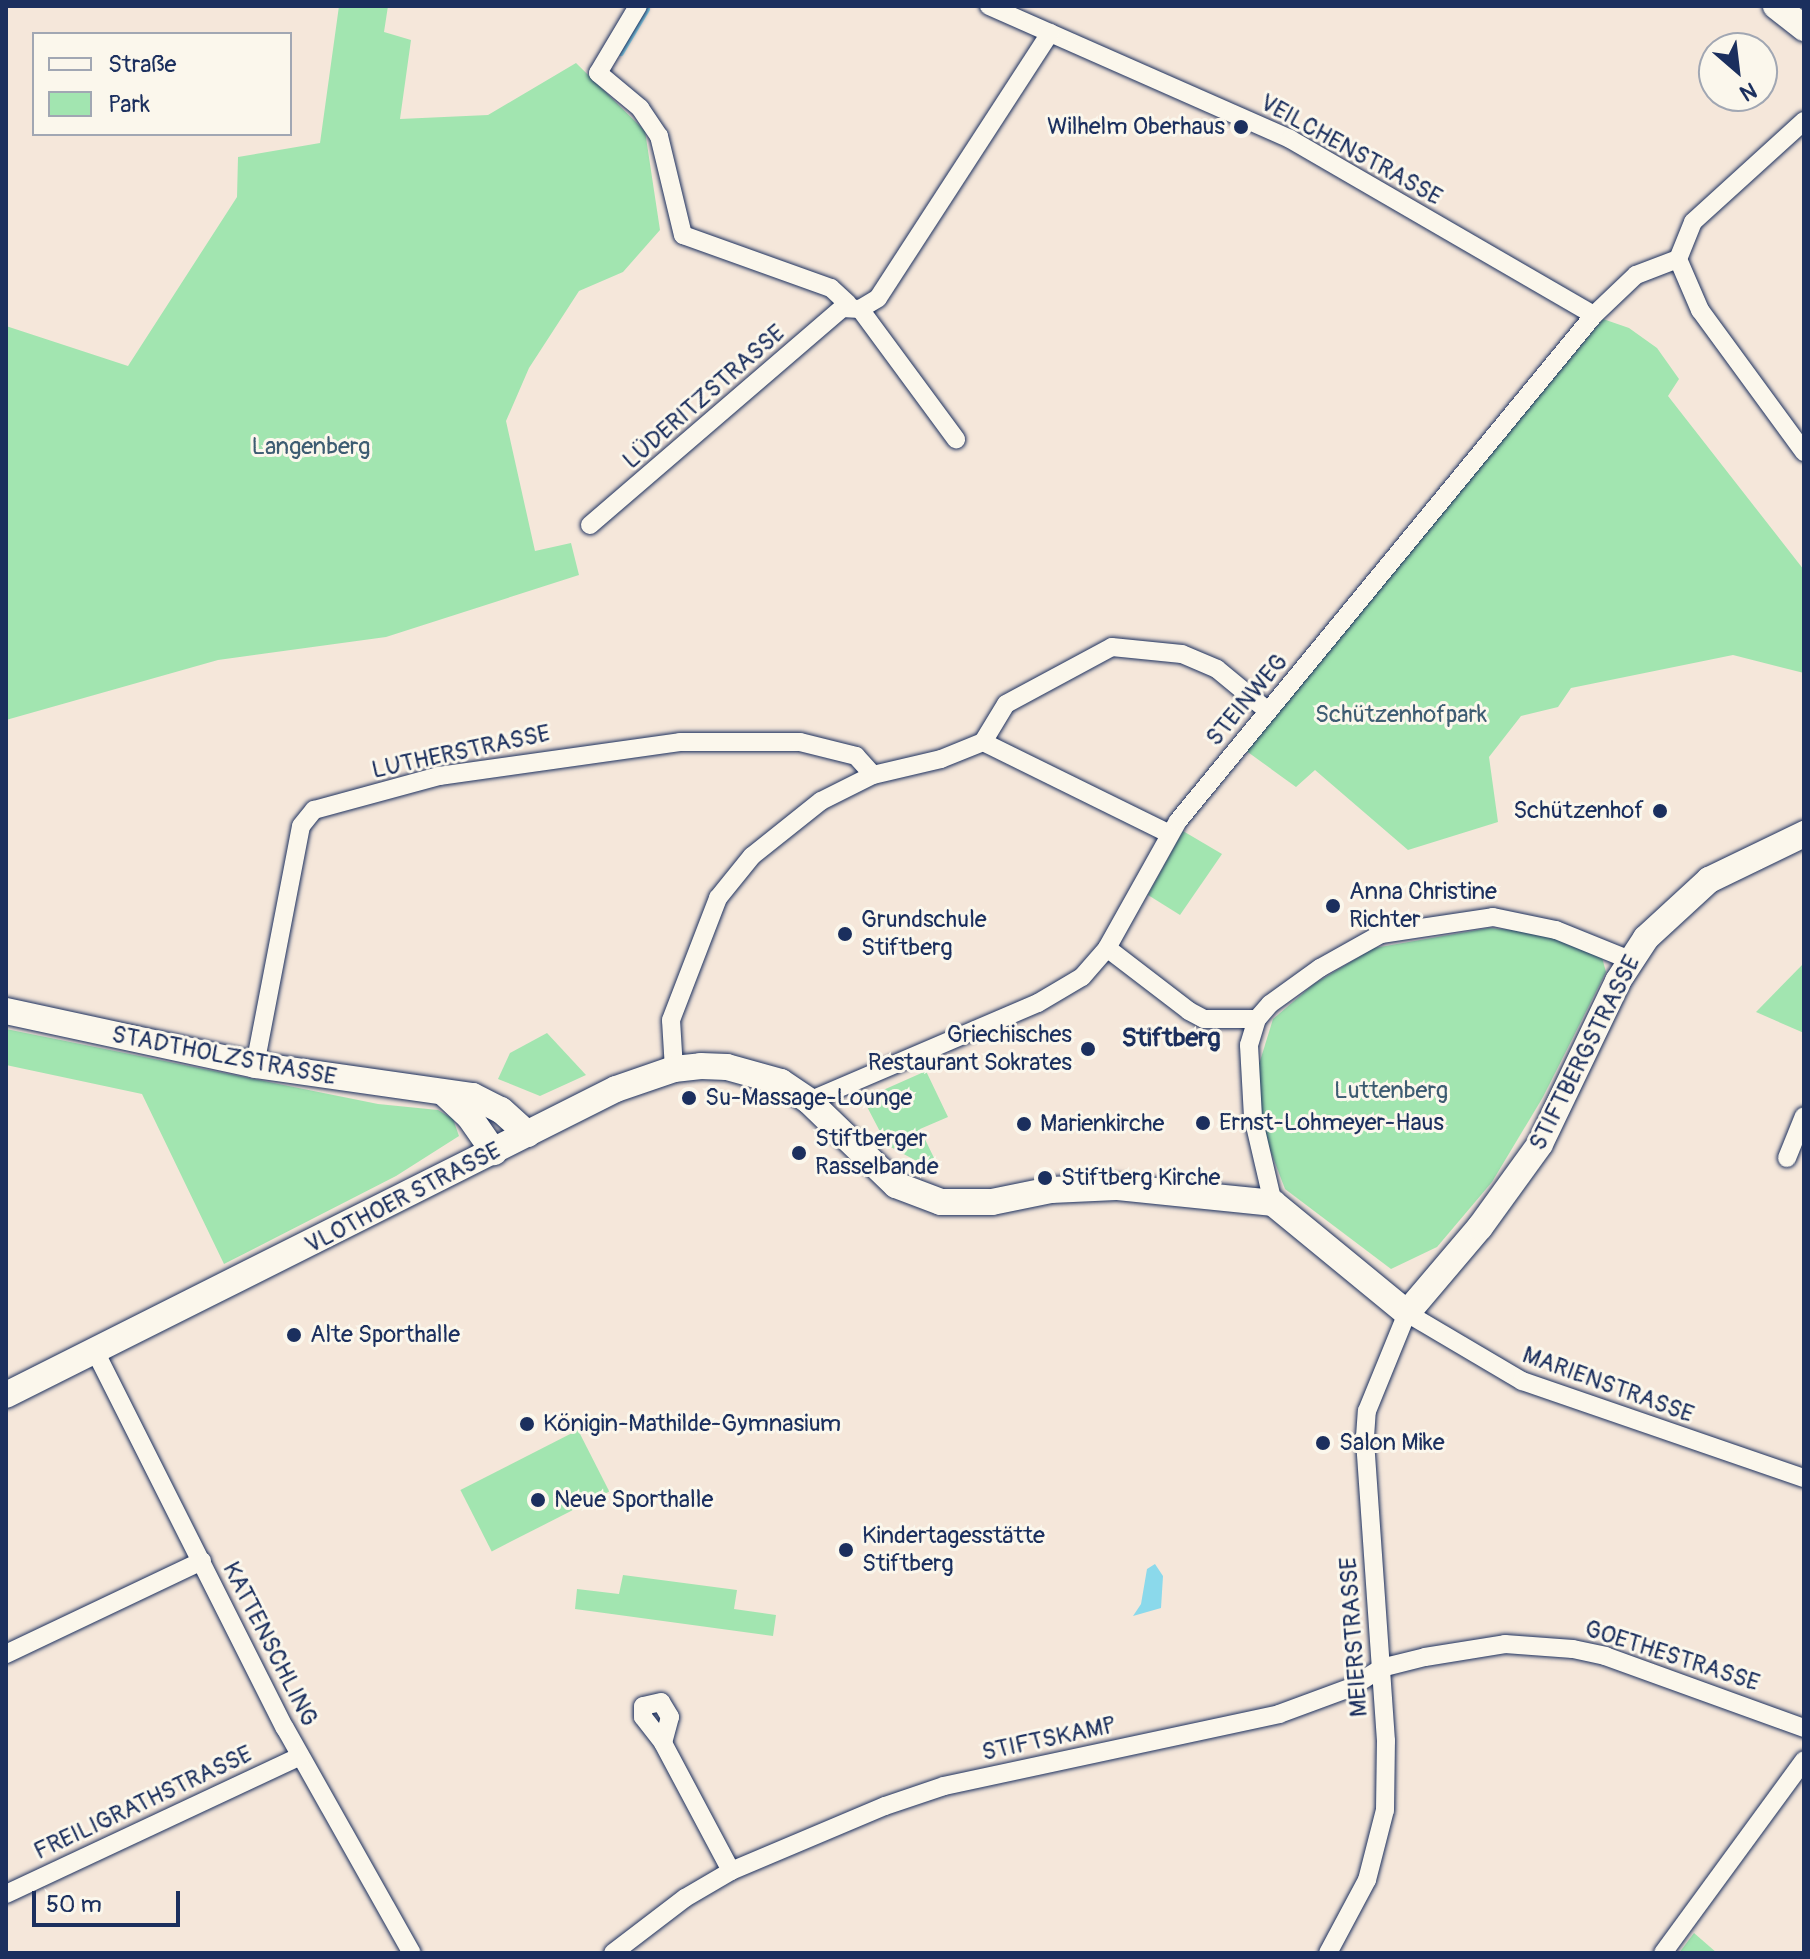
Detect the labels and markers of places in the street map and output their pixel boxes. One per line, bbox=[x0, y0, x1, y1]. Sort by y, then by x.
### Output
place label: Wilhelm Oberhaus bbox=[1047, 113, 1225, 141]
marker: Wilhelm Oberhaus bbox=[1232, 118, 1250, 136]
place label: Schützenhof bbox=[1513, 797, 1644, 825]
marker: Schützenhof bbox=[1651, 802, 1669, 820]
place label: Anna Christine Richter bbox=[1349, 878, 1497, 934]
marker: Anna Christine Richter bbox=[1324, 897, 1342, 915]
place label: Grundschule Stiftberg bbox=[861, 906, 987, 962]
marker: Grundschule Stiftberg bbox=[836, 925, 854, 943]
place label: Griechisches Restaurant Sokrates bbox=[868, 1021, 1072, 1077]
marker: Griechisches Restaurant Sokrates bbox=[1079, 1040, 1097, 1058]
place label: Su-Massage-Lounge bbox=[705, 1084, 912, 1112]
marker: Su-Massage-Lounge bbox=[680, 1089, 698, 1107]
place label: Ernst-Lohmeyer-Haus bbox=[1219, 1109, 1444, 1137]
place label: Marienkirche bbox=[1040, 1110, 1164, 1138]
marker: Ernst-Lohmeyer-Haus bbox=[1194, 1114, 1212, 1132]
marker: Marienkirche bbox=[1015, 1115, 1033, 1133]
place label: Stiftberger Rasselbande bbox=[815, 1125, 939, 1181]
marker: Stiftberger Rasselbande bbox=[790, 1144, 808, 1162]
place label: Stiftberg Kirche bbox=[1061, 1164, 1220, 1192]
marker: Stiftberg Kirche bbox=[1036, 1169, 1054, 1187]
place label: Alte Sporthalle bbox=[310, 1321, 460, 1349]
marker: Alte Sporthalle bbox=[285, 1326, 303, 1344]
place label: Königin-Mathilde-Gymnasium bbox=[543, 1410, 841, 1438]
marker: Königin-Mathilde-Gymnasium bbox=[518, 1415, 536, 1433]
place label: Salon Mike bbox=[1339, 1429, 1445, 1457]
marker: Salon Mike bbox=[1314, 1434, 1332, 1452]
place label: Neue Sporthalle bbox=[554, 1486, 713, 1514]
marker: Neue Sporthalle bbox=[529, 1491, 547, 1509]
place label: Kindertagesstätte Stiftberg bbox=[862, 1522, 1045, 1578]
marker: Kindertagesstätte Stiftberg bbox=[837, 1541, 855, 1559]

